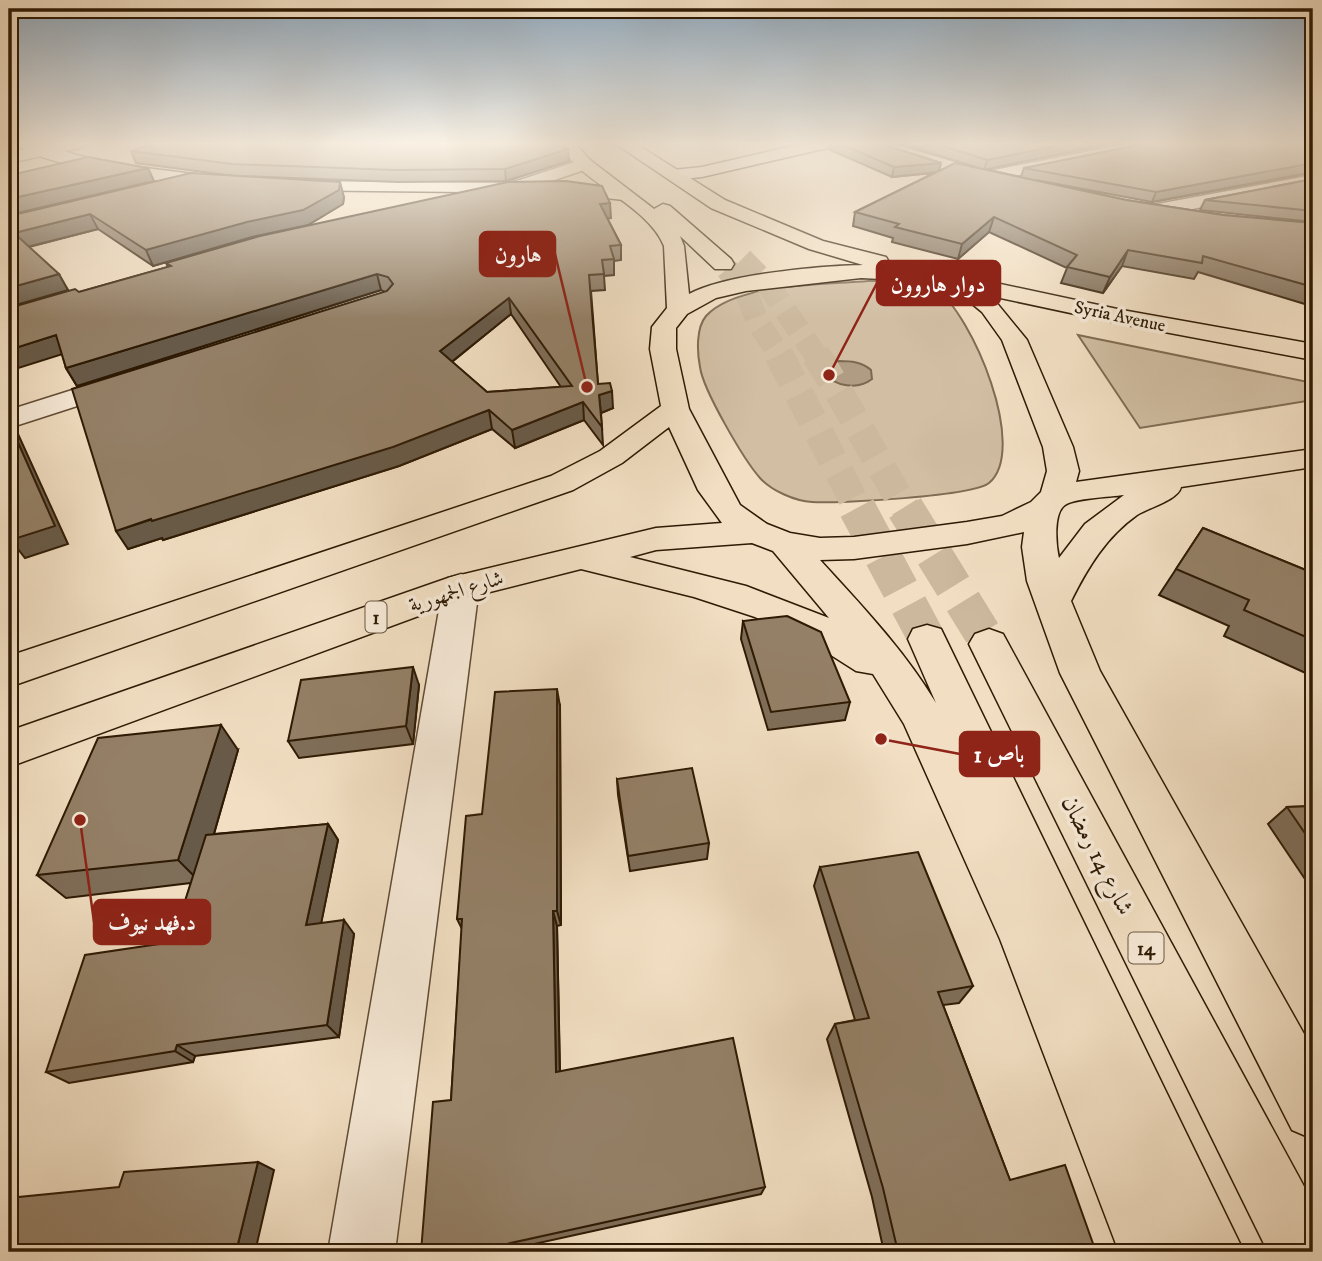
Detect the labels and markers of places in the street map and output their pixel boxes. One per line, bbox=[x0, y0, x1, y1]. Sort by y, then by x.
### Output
callout: هارون bbox=[480, 232, 555, 276]
callout: دوار هاروون bbox=[877, 261, 1000, 305]
callout: باص 1 bbox=[960, 732, 1039, 776]
callout: د.فهد نيوف bbox=[94, 900, 210, 944]

